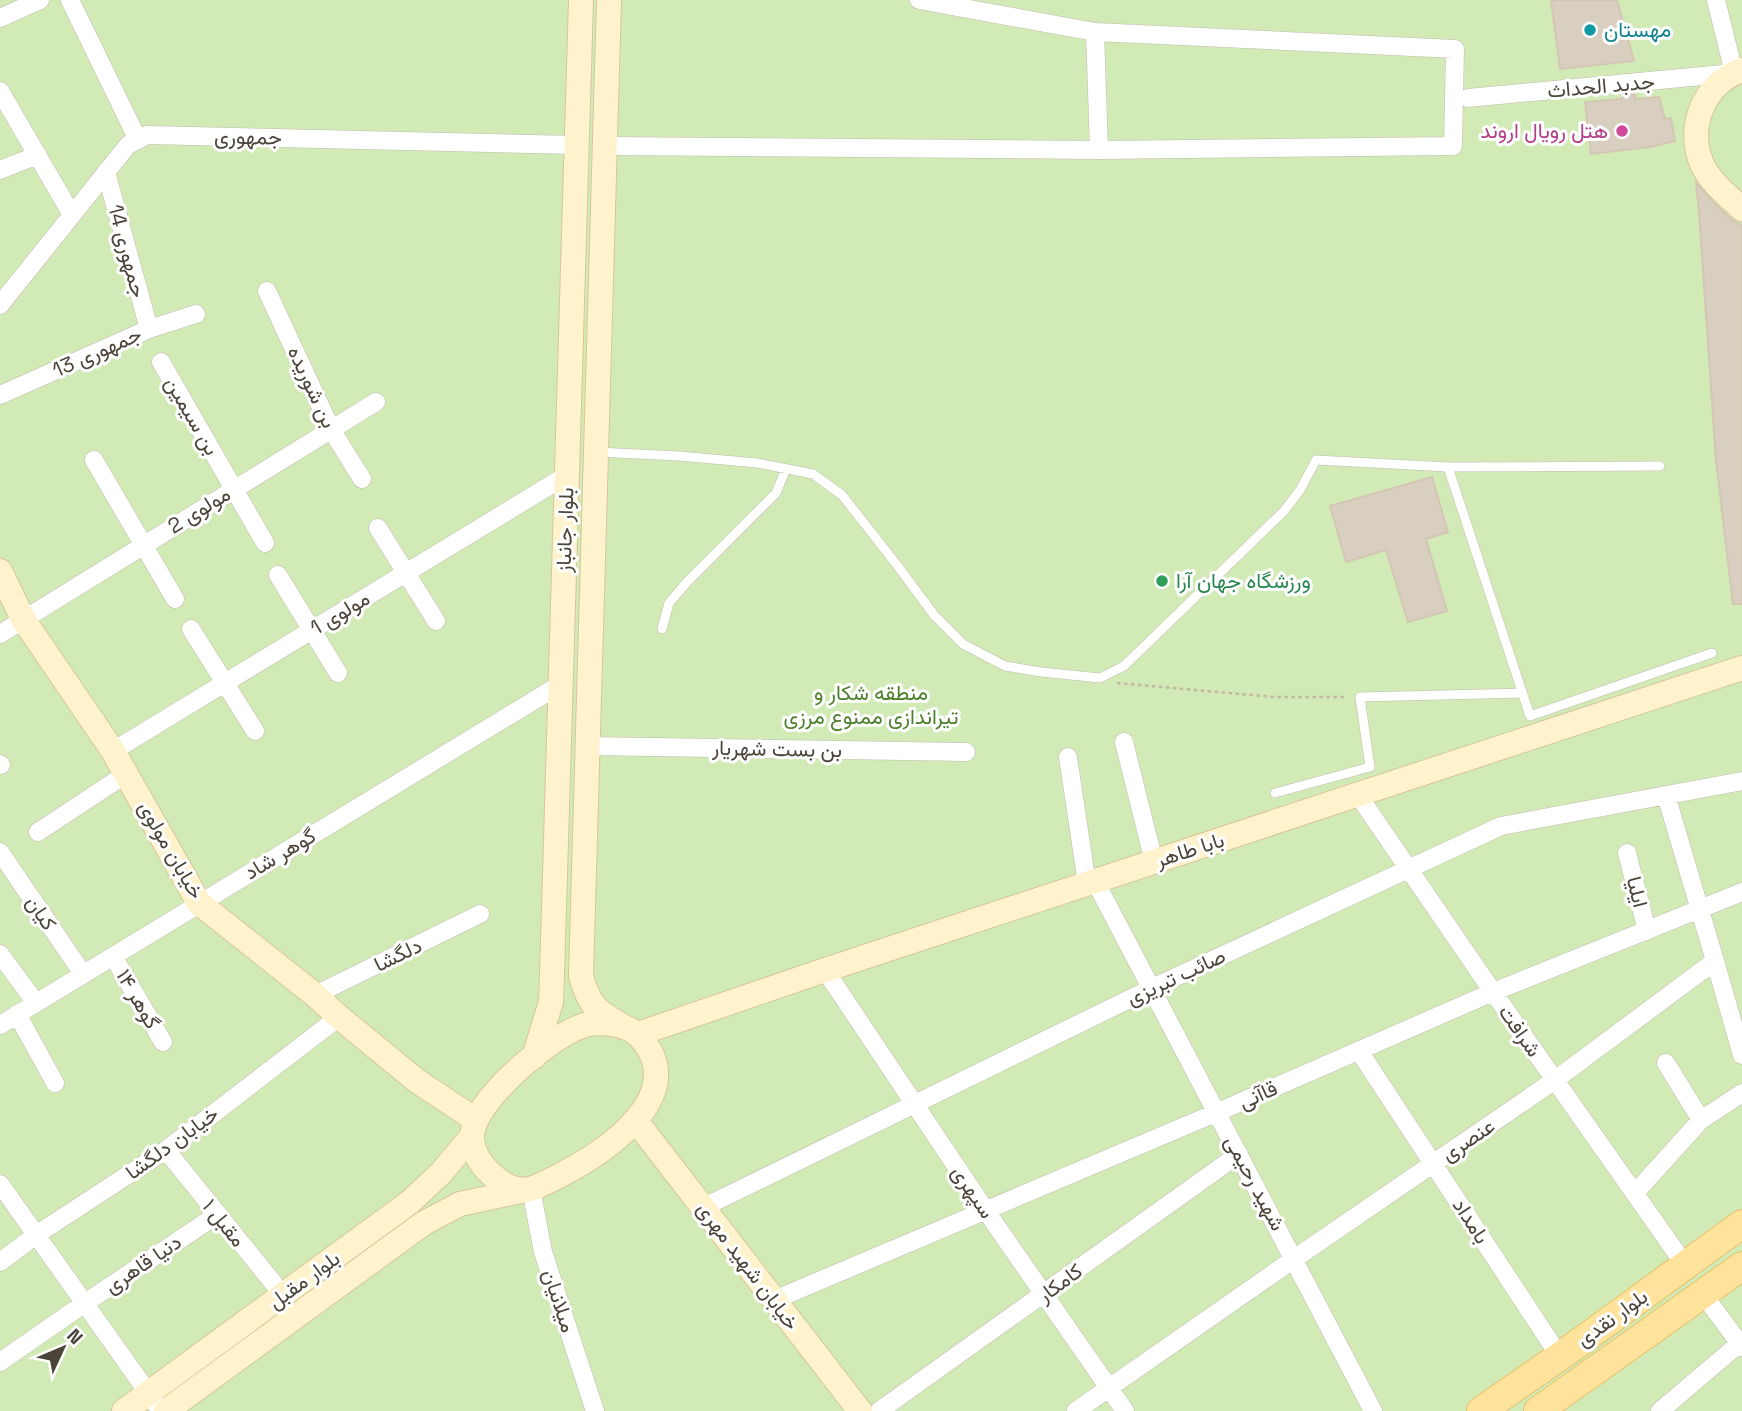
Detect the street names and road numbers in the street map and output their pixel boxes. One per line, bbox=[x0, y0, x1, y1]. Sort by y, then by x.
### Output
street label: جدبد الحداث bbox=[1546, 67, 1656, 104]
street label: جمهوری bbox=[214, 122, 282, 151]
street label: جمهوری 14 bbox=[102, 201, 153, 300]
street label: جمهوری 13 bbox=[48, 320, 146, 383]
street label: بن شوریده bbox=[282, 342, 343, 432]
street label: بن سیمین bbox=[159, 372, 226, 460]
street label: مولوی 2 bbox=[162, 480, 235, 539]
street label: بلوار جانباز bbox=[549, 487, 579, 574]
street label: مولوی 1 bbox=[305, 584, 375, 641]
street label: بن بست شهریار bbox=[711, 734, 842, 763]
street label: خیابان مولوی bbox=[132, 796, 210, 904]
street label: گوهر شاد bbox=[239, 822, 321, 885]
street label: بابا طاهر bbox=[1151, 826, 1228, 874]
street label: ایلیا bbox=[1621, 873, 1654, 910]
street label: کیان bbox=[20, 890, 63, 935]
street label: دلگشا bbox=[369, 931, 426, 978]
street label: صائب تبریزی bbox=[1122, 942, 1230, 1011]
street label: گوهر ۱۴ bbox=[111, 964, 166, 1034]
street label: شرافت bbox=[1493, 1000, 1548, 1062]
street label: قاآنی bbox=[1234, 1074, 1281, 1115]
street label: خیابان دلگشا bbox=[120, 1100, 224, 1185]
street label: عنصری bbox=[1436, 1112, 1500, 1167]
street label: شهید رحیمی bbox=[1219, 1130, 1292, 1235]
street label: سپهری bbox=[945, 1160, 1001, 1224]
street label: مقبل ۱ bbox=[197, 1193, 252, 1252]
street label: بامداد bbox=[1447, 1193, 1496, 1249]
street label: خیابان شهید مهری bbox=[691, 1196, 806, 1335]
street label: دنیا قاهری bbox=[99, 1228, 186, 1299]
street label: بلوار مقبل bbox=[262, 1244, 345, 1315]
street label: کامکار bbox=[1031, 1257, 1088, 1309]
street label: میلانیان bbox=[537, 1266, 582, 1336]
street label: بلوار نقدی bbox=[1571, 1283, 1653, 1353]

